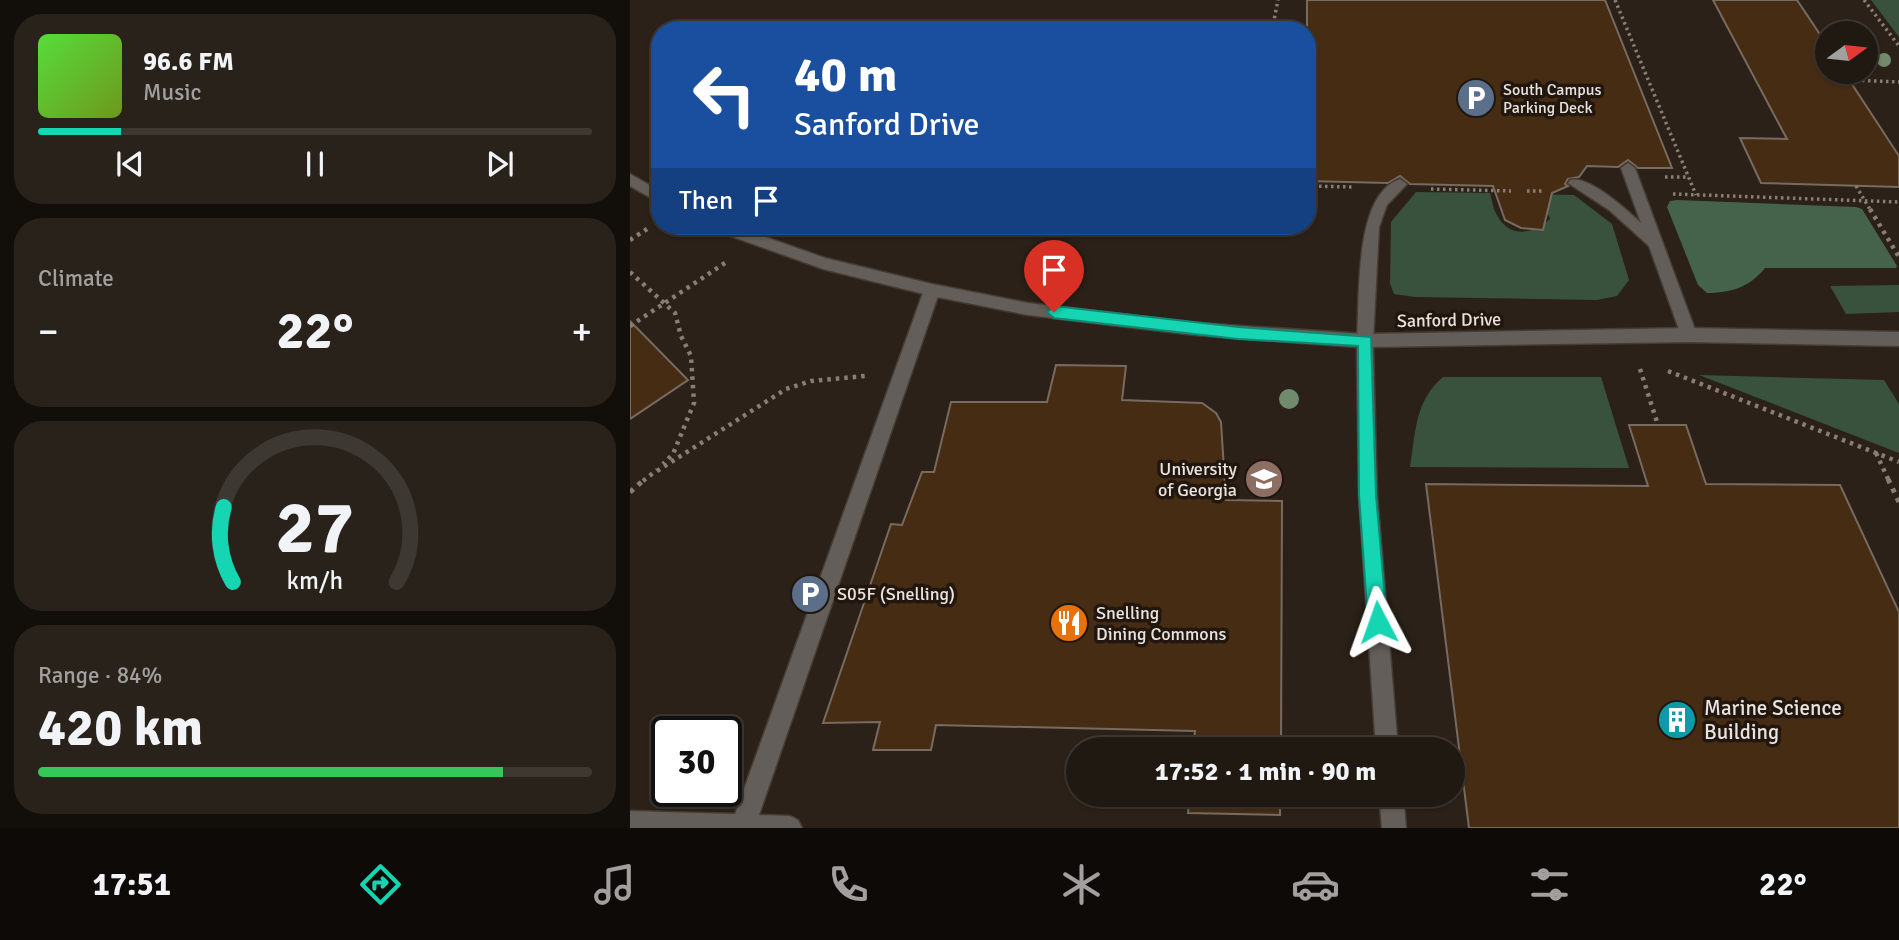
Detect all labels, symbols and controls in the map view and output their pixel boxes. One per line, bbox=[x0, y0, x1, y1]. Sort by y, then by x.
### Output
north arrow bbox=[1815, 21, 1878, 84]
map controls bbox=[1815, 21, 1878, 84]
text: 40 m bbox=[794, 45, 897, 105]
text: 96.6 FM bbox=[143, 46, 234, 78]
icon: left bbox=[679, 49, 770, 140]
parking icon: South Campus Parking Deck bbox=[1455, 77, 1497, 119]
text: Music bbox=[143, 78, 201, 107]
place label: South Campus Parking Deck bbox=[1503, 80, 1601, 118]
text: Sanford Drive bbox=[794, 105, 980, 144]
icon: previous bbox=[111, 145, 149, 183]
icon: pause bbox=[296, 145, 334, 183]
icon: next bbox=[481, 145, 519, 183]
icon: arrive bbox=[747, 182, 785, 220]
text: Then bbox=[679, 185, 733, 217]
pin bbox=[1024, 240, 1084, 312]
icon: arrive bbox=[1035, 251, 1073, 289]
text: Climate bbox=[38, 264, 114, 293]
text: 22° bbox=[277, 299, 353, 363]
text: − bbox=[38, 308, 59, 355]
text: + bbox=[571, 308, 592, 355]
street label: Sanford Drive bbox=[1397, 308, 1501, 332]
place label: University of Georgia bbox=[1158, 458, 1238, 501]
school or university icon: University of Georgia bbox=[1243, 458, 1285, 500]
text: 27 bbox=[276, 484, 354, 573]
text: km/h bbox=[287, 565, 343, 596]
parking icon: S05F (Snelling) bbox=[789, 573, 831, 615]
place label: S05F (Snelling) bbox=[837, 583, 955, 605]
position arrow bbox=[1341, 585, 1415, 659]
restaurant icon: Snelling Dining Commons bbox=[1048, 602, 1090, 644]
place label: Snelling Dining Commons bbox=[1096, 602, 1226, 645]
text: Range · 84% bbox=[38, 661, 162, 690]
place label: Marine Science Building bbox=[1704, 695, 1842, 745]
text: 420 km bbox=[38, 696, 203, 760]
building icon: Marine Science Building bbox=[1656, 699, 1698, 741]
speed limit sign: 30 bbox=[651, 716, 742, 807]
text: 17:52 · 1 min · 90 m bbox=[1155, 756, 1376, 788]
icon: directions bbox=[356, 860, 405, 909]
icon: music bbox=[590, 860, 639, 909]
icon: phone bbox=[824, 860, 873, 909]
icon: climate bbox=[1057, 860, 1106, 909]
icon: car bbox=[1291, 860, 1340, 909]
icon: filters bbox=[1525, 860, 1574, 909]
text: 17:51 bbox=[92, 865, 171, 904]
text: 22° bbox=[1759, 865, 1806, 904]

